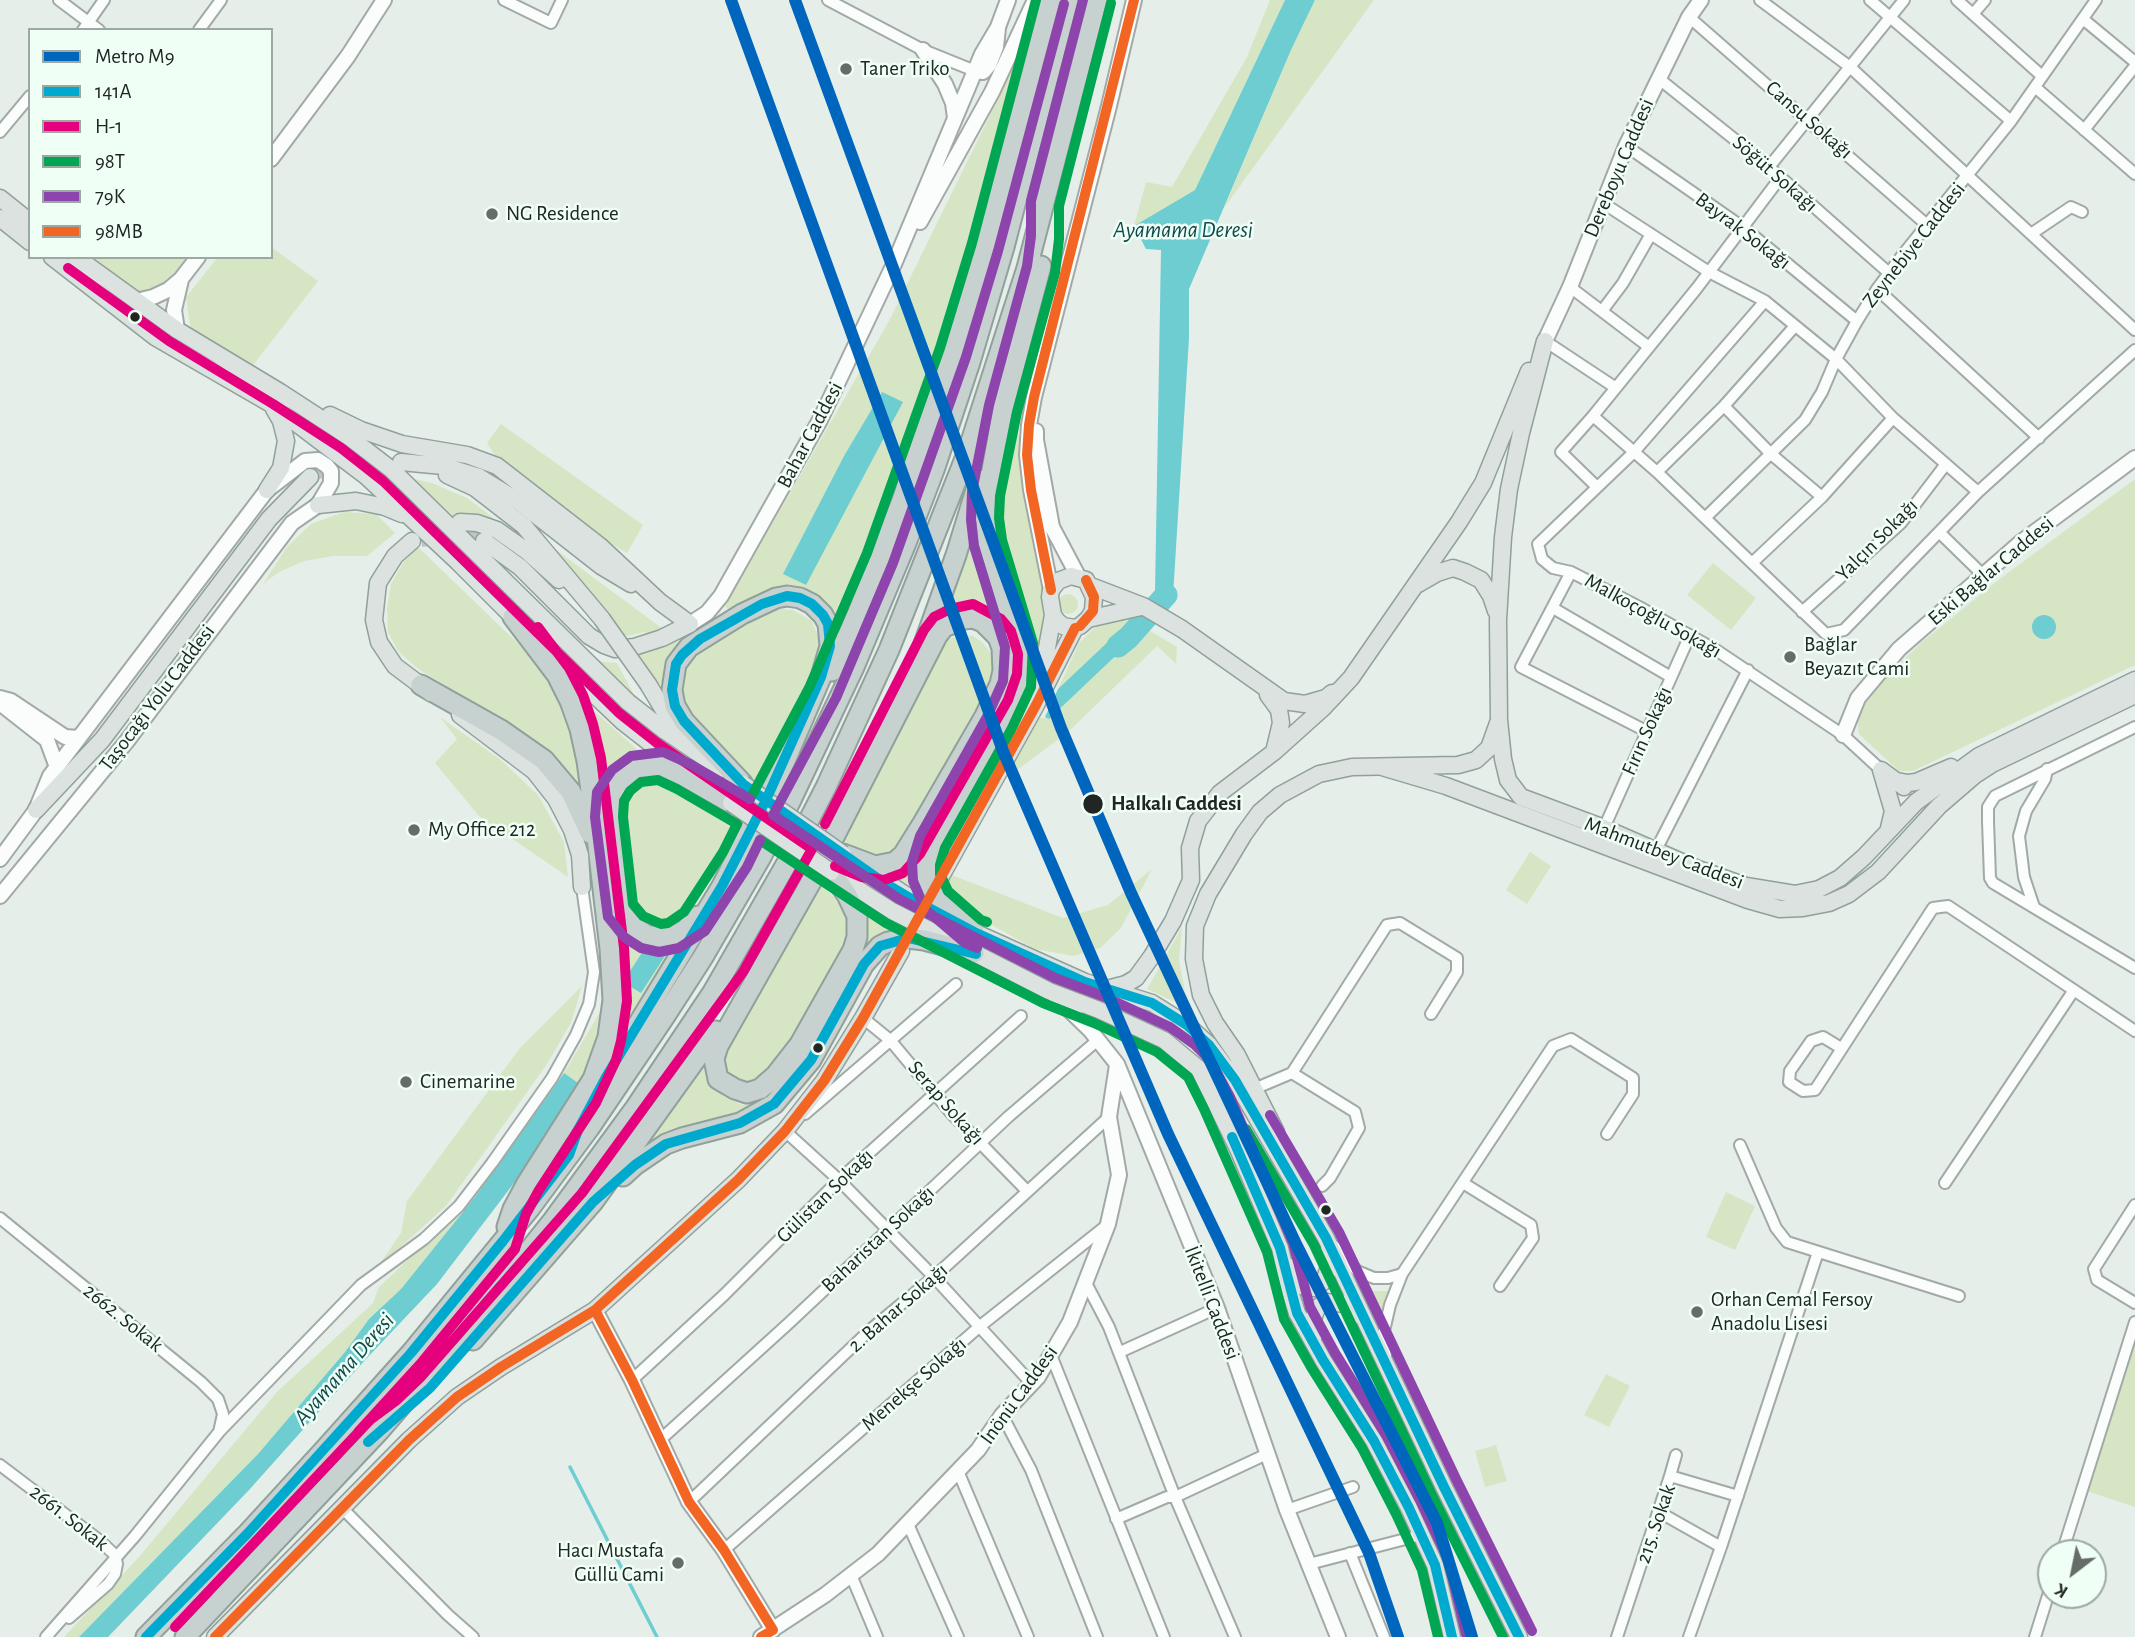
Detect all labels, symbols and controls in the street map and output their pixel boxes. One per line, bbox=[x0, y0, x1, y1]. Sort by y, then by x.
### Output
legend bbox=[28, 28, 273, 259]
text: Metro M9 bbox=[95, 46, 175, 67]
place label: Taner Triko bbox=[860, 56, 950, 82]
marker: Taner Triko bbox=[838, 61, 854, 77]
street label: Cansu Sokağı bbox=[1760, 75, 1858, 165]
text: 141A bbox=[95, 81, 132, 102]
street label: Dereboyu Caddesi bbox=[1578, 95, 1660, 241]
text: H-1 bbox=[95, 116, 122, 137]
street label: Söğüt Sokağı bbox=[1727, 130, 1823, 218]
text: 98T bbox=[95, 151, 125, 172]
street label: Zeynebiye Caddesi bbox=[1857, 177, 1971, 313]
text: 79K bbox=[95, 186, 125, 207]
street label: Bayrak Sokağı bbox=[1690, 187, 1796, 275]
place label: NG Residence bbox=[506, 201, 619, 227]
marker: NG Residence bbox=[484, 206, 500, 222]
water label: Ayamama Deresi bbox=[1113, 216, 1253, 244]
text: 98MB bbox=[95, 221, 143, 242]
unlabelled marker bbox=[128, 310, 142, 324]
street label: Bahar Caddesi bbox=[772, 378, 848, 492]
street label: Yalçın Sokağı bbox=[1831, 494, 1923, 586]
street label: Eski Bağlar Caddesi bbox=[1923, 511, 2059, 631]
street label: Malkoçoğlu Sokağı bbox=[1580, 568, 1726, 664]
street label: Taşocağı Yolu Caddesi bbox=[94, 620, 220, 776]
place label: Bağlar Beyazıt Cami bbox=[1804, 632, 1909, 682]
marker: Bağlar Beyazıt Cami bbox=[1782, 649, 1798, 665]
street label: Fırın Sokağı bbox=[1616, 683, 1678, 779]
place label: Halkalı Caddesi bbox=[1111, 791, 1242, 817]
marker: Halkalı Caddesi bbox=[1081, 792, 1105, 816]
street label: Mahmutbey Caddesi bbox=[1581, 811, 1747, 895]
place label: My Office 212 bbox=[428, 817, 535, 843]
marker: My Office 212 bbox=[406, 822, 422, 838]
unlabelled marker bbox=[811, 1041, 825, 1055]
street label: Serap Sokağı bbox=[903, 1056, 989, 1150]
place label: Cinemarine bbox=[420, 1069, 515, 1095]
marker: Cinemarine bbox=[398, 1074, 414, 1090]
street label: Gülistan Sokağı bbox=[771, 1143, 879, 1249]
street label: Baharistan Sokağı bbox=[816, 1180, 940, 1298]
unlabelled marker bbox=[1319, 1203, 1333, 1217]
street label: İkitelli Caddesi bbox=[1179, 1242, 1245, 1364]
street label: 2. Bahar Sokağı bbox=[843, 1258, 953, 1358]
street label: 2662. Sokak bbox=[78, 1278, 168, 1358]
place label: Orhan Cemal Fersoy Anadolu Lisesi bbox=[1711, 1287, 1873, 1337]
marker: Orhan Cemal Fersoy Anadolu Lisesi bbox=[1689, 1304, 1705, 1320]
water label: Ayamama Deresi bbox=[288, 1307, 400, 1431]
street label: Menekşe Sokağı bbox=[856, 1332, 972, 1436]
street label: İnönü Caddesi bbox=[975, 1341, 1063, 1449]
street label: 2661. Sokak bbox=[25, 1479, 113, 1557]
street label: 215. Sokak bbox=[1631, 1481, 1681, 1567]
place label: Hacı Mustafa Güllü Cami bbox=[557, 1538, 664, 1588]
north arrow bbox=[2037, 1539, 2107, 1609]
marker: Hacı Mustafa Güllü Cami bbox=[670, 1555, 686, 1571]
text: K bbox=[2052, 1580, 2071, 1602]

